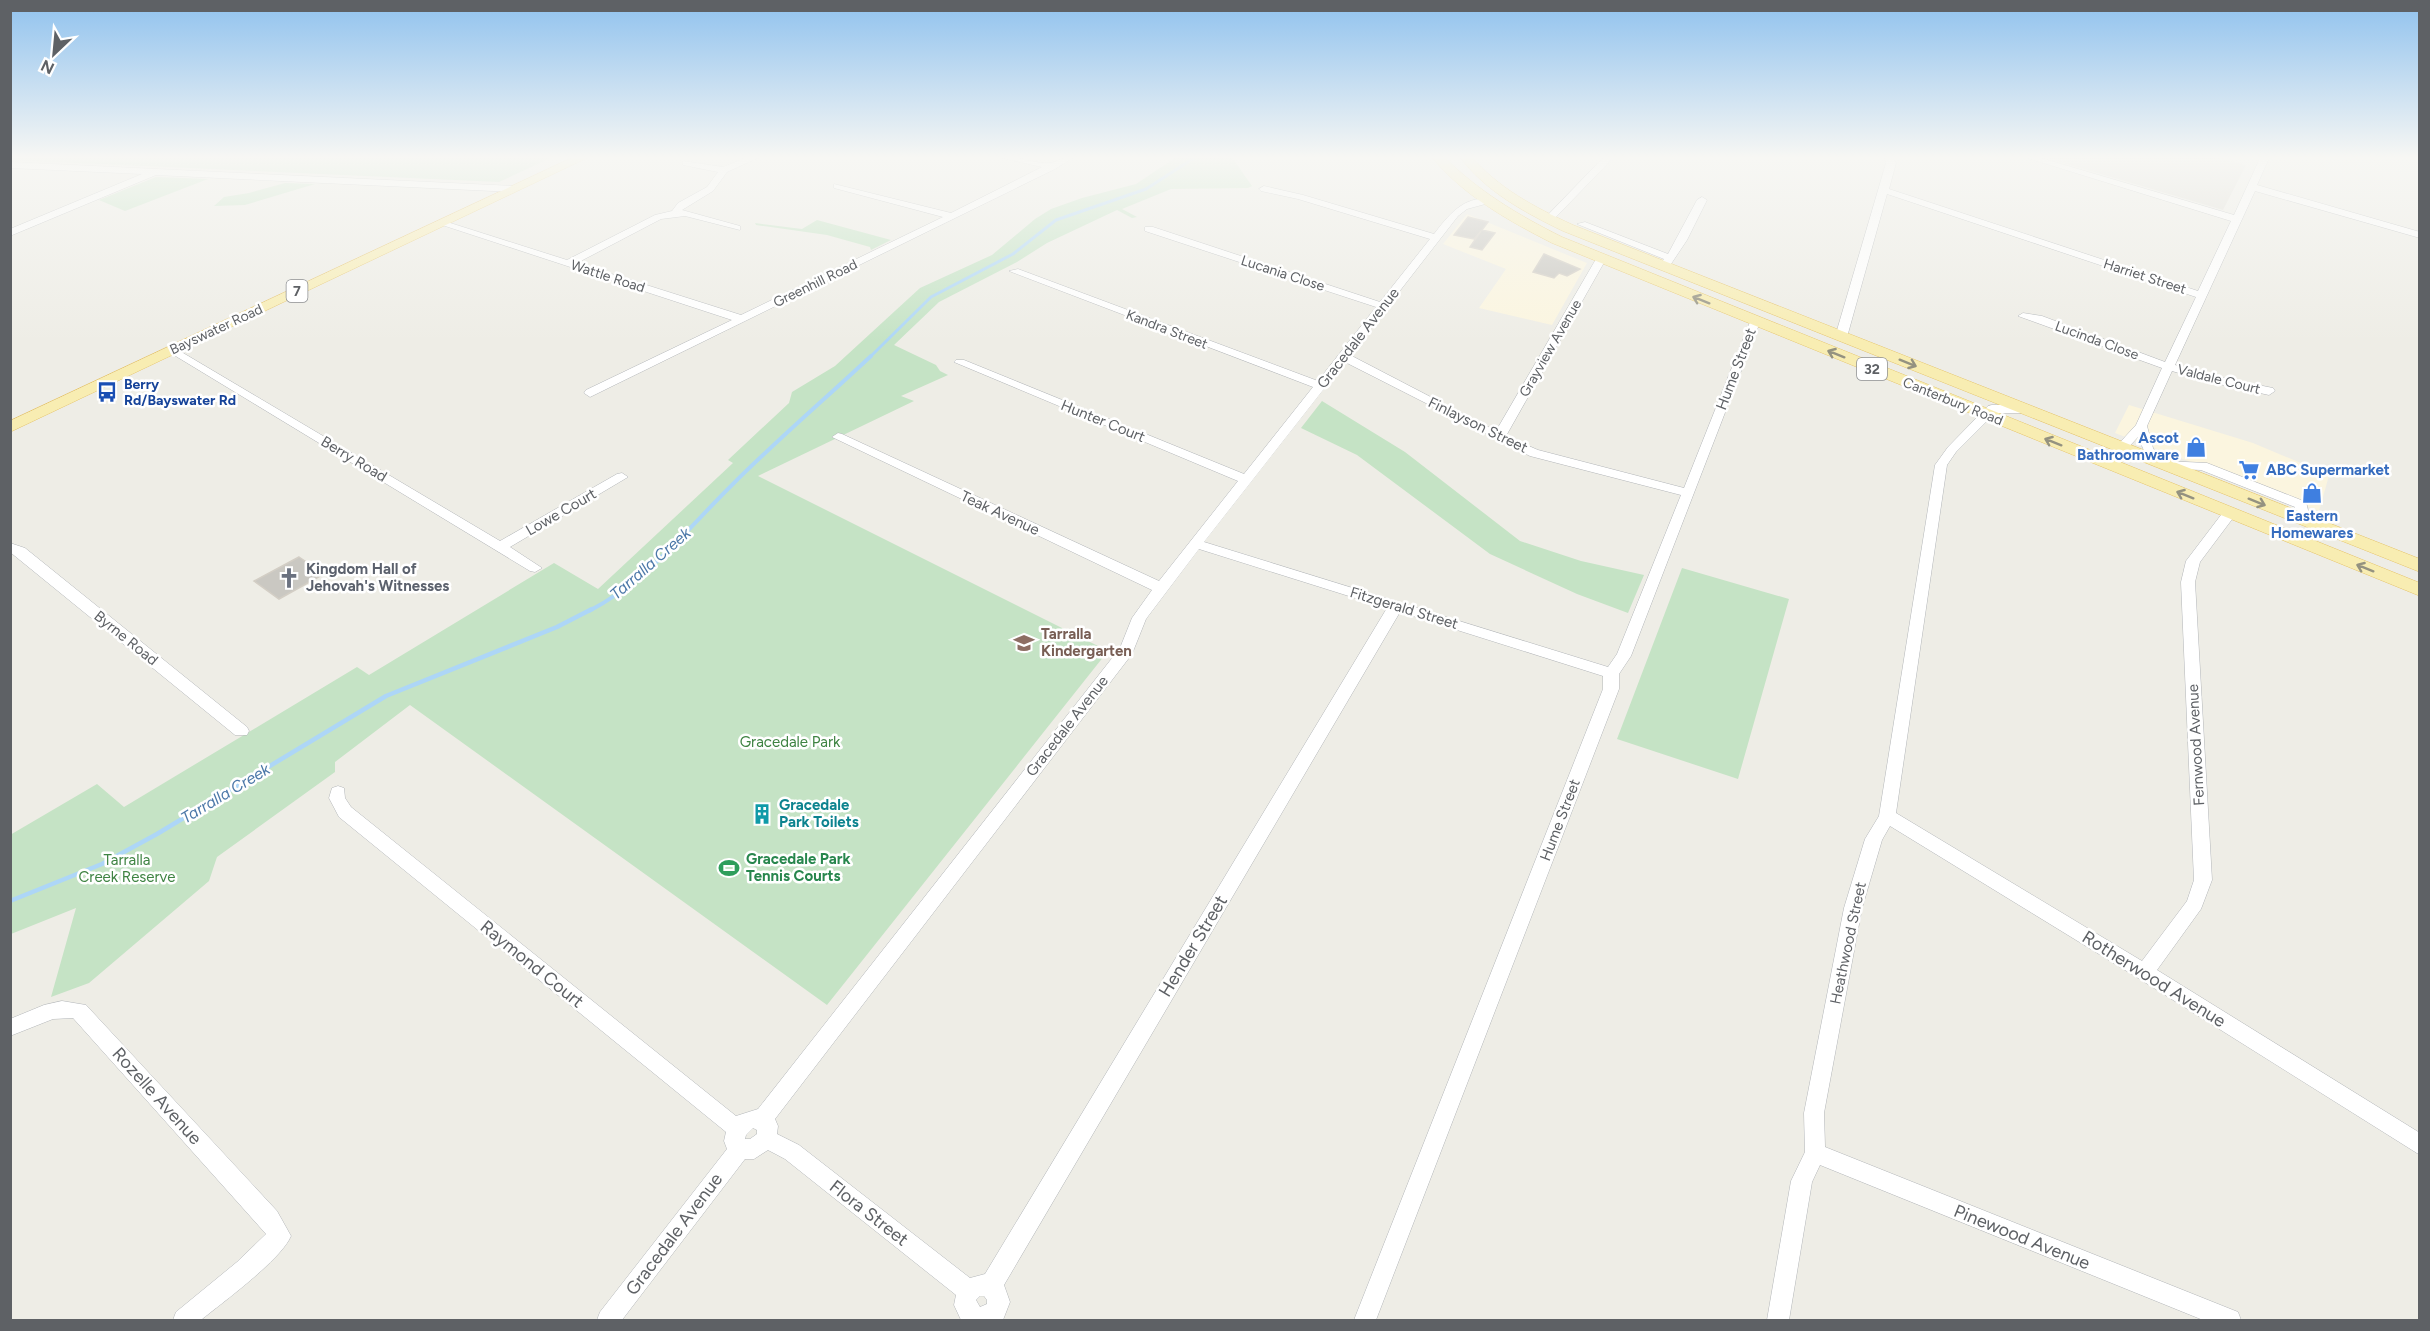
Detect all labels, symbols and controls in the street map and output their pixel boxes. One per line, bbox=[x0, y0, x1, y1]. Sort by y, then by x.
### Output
north arrow bbox=[24, 24, 84, 84]
text: N bbox=[38, 56, 57, 78]
street label: Lucania Close bbox=[1239, 252, 1327, 295]
street label: Harriet Street bbox=[2101, 255, 2188, 298]
street label: Wattle Road bbox=[569, 256, 647, 296]
street label: Greenhill Road bbox=[770, 256, 860, 311]
road number: 7 bbox=[286, 280, 308, 302]
street label: Gracedale Avenue bbox=[1313, 284, 1403, 392]
one-way arrow bbox=[1692, 294, 1711, 305]
street label: Grayview Avenue bbox=[1516, 296, 1585, 400]
street label: Bayswater Road bbox=[167, 300, 265, 358]
street label: Kandra Street bbox=[1124, 306, 1210, 353]
street label: Lucinda Close bbox=[2053, 317, 2141, 364]
street label: Hume Street bbox=[1712, 325, 1760, 413]
one-way arrow bbox=[1828, 348, 1846, 359]
road number: 32 bbox=[1857, 358, 1887, 380]
one-way arrow bbox=[1898, 359, 1917, 370]
street label: Valdale Court bbox=[2176, 361, 2262, 398]
street label: Canterbury Road bbox=[1900, 374, 2005, 429]
place label: Berry Rd/Bayswater Rd bbox=[124, 376, 236, 409]
bus stop icon: Berry Rd/Bayswater Rd bbox=[95, 380, 119, 404]
street label: Finlayson Street bbox=[1425, 393, 1531, 457]
street label: Hunter Court bbox=[1058, 396, 1148, 446]
place label: Ascot Bathroomware bbox=[2077, 429, 2180, 464]
street label: Berry Road bbox=[318, 432, 390, 486]
one-way arrow bbox=[2044, 435, 2063, 446]
shop icon: Ascot Bathroomware bbox=[2184, 435, 2208, 459]
supermarket icon: ABC Supermarket bbox=[2237, 458, 2261, 482]
place label: ABC Supermarket bbox=[2266, 461, 2390, 479]
shop icon: Eastern Homewares bbox=[2300, 481, 2324, 505]
street label: Lowe Court bbox=[523, 484, 600, 539]
street label: Teak Avenue bbox=[958, 487, 1042, 539]
one-way arrow bbox=[2176, 489, 2194, 500]
one-way arrow bbox=[2247, 497, 2266, 508]
place label: Eastern Homewares bbox=[2271, 507, 2353, 542]
water label: Tarralla Creek bbox=[606, 523, 695, 603]
place label: Kingdom Hall of Jehovah's Witnesses bbox=[306, 560, 449, 595]
one-way arrow bbox=[2357, 562, 2375, 573]
church icon: Kingdom Hall of Jehovah's Witnesses bbox=[277, 566, 301, 590]
street label: Fitzgerald Street bbox=[1348, 583, 1461, 633]
street label: Byrne Road bbox=[90, 607, 162, 669]
place label: Tarralla Kindergarten bbox=[1041, 625, 1132, 660]
school or university icon: Tarralla Kindergarten bbox=[1012, 631, 1036, 655]
street label: Gracedale Avenue bbox=[1022, 672, 1112, 780]
street label: Fernwood Avenue bbox=[2184, 684, 2208, 806]
park label: Gracedale Park bbox=[740, 733, 841, 751]
water label: Tarralla Creek bbox=[177, 759, 274, 827]
street label: Hume Street bbox=[1536, 776, 1584, 864]
place label: Gracedale Park Toilets bbox=[779, 796, 859, 831]
building icon: Gracedale Park Toilets bbox=[750, 802, 774, 826]
place label: Gracedale Park Tennis Courts bbox=[746, 850, 850, 885]
park label: Tarralla Creek Reserve bbox=[79, 851, 175, 886]
sports icon: Gracedale Park Tennis Courts bbox=[717, 856, 741, 880]
street label: Heathwood Street bbox=[1826, 880, 1870, 1006]
street label: Hender Street bbox=[1154, 891, 1232, 1001]
street label: Raymond Court bbox=[476, 916, 588, 1013]
street label: Rotherwood Avenue bbox=[2078, 926, 2230, 1032]
street label: Rozelle Avenue bbox=[108, 1043, 207, 1149]
street label: Gracedale Avenue bbox=[621, 1168, 727, 1299]
street label: Flora Street bbox=[825, 1175, 913, 1251]
street label: Pinewood Avenue bbox=[1951, 1200, 2093, 1274]

